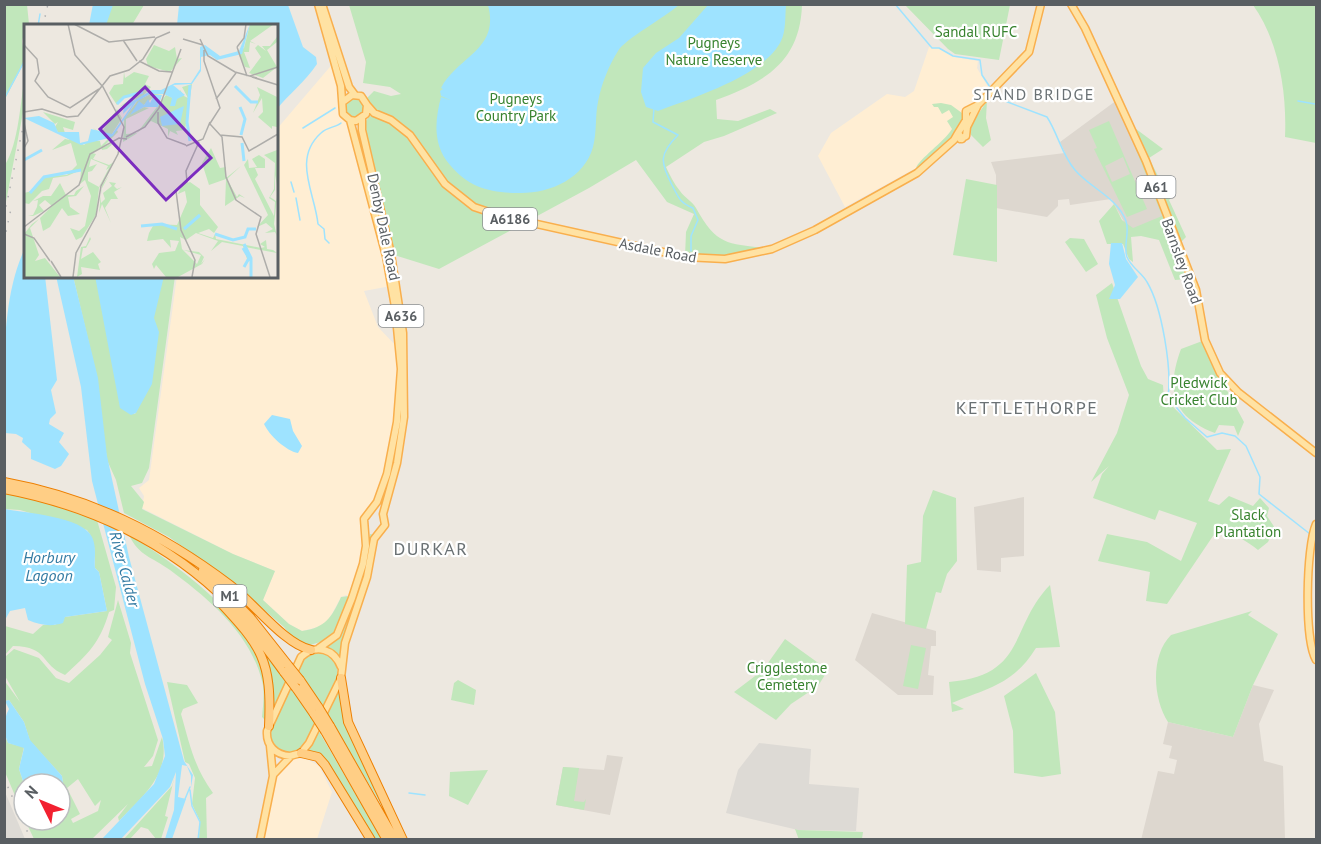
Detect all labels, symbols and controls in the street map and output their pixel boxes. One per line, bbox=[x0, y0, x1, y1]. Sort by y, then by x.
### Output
park label: Sandal RUFC bbox=[935, 22, 1017, 41]
inset map bbox=[24, 24, 278, 278]
park label: Pugneys Nature Reserve bbox=[666, 33, 762, 69]
district label: STAND BRIDGE bbox=[973, 84, 1095, 104]
park label: Pugneys Country Park bbox=[476, 89, 557, 125]
street label: Denby Dale Road bbox=[363, 172, 405, 282]
road number: A61 bbox=[1136, 176, 1176, 198]
road number: A6186 bbox=[483, 208, 537, 230]
street label: Barnsley Road bbox=[1158, 216, 1206, 306]
street label: Asdale Road bbox=[618, 233, 698, 267]
road number: A636 bbox=[378, 305, 424, 327]
park label: Pledwick Cricket Club bbox=[1160, 373, 1238, 409]
district label: KETTLETHORPE bbox=[956, 396, 1098, 419]
park label: Slack Plantation bbox=[1215, 505, 1281, 541]
water label: River Calder bbox=[105, 529, 145, 611]
district label: DURKAR bbox=[394, 537, 468, 560]
water label: Horbury Lagoon bbox=[23, 547, 76, 585]
road number: M1 bbox=[214, 585, 246, 607]
park label: Crigglestone Cemetery bbox=[747, 658, 827, 694]
north arrow bbox=[12, 772, 72, 832]
text: N bbox=[20, 781, 42, 802]

